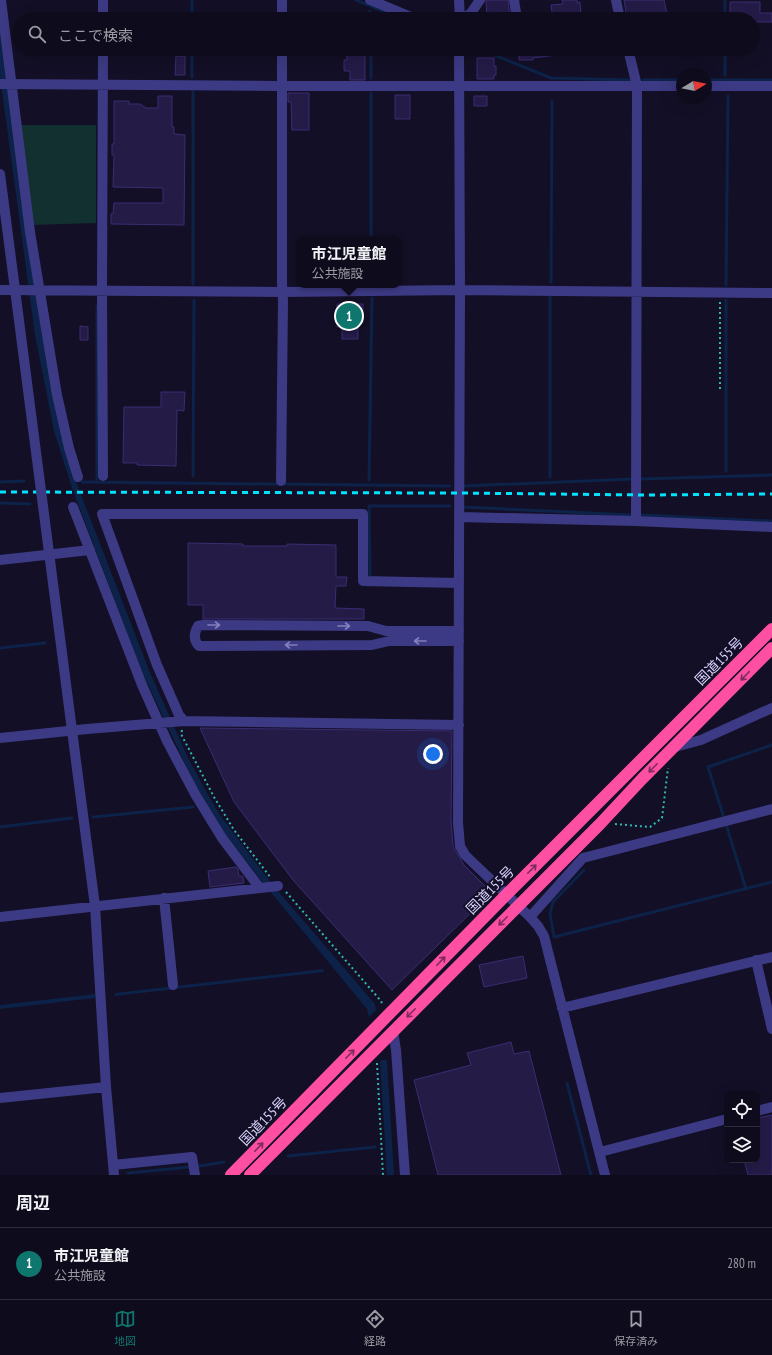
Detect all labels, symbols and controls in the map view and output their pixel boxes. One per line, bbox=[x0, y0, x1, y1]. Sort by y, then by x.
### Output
search box bbox=[12, 12, 760, 56]
icon: search bbox=[26, 23, 48, 45]
text: ここで検索 bbox=[58, 26, 133, 45]
north arrow bbox=[676, 68, 712, 104]
popup bbox=[297, 236, 401, 288]
text: 市江児童館 bbox=[311, 244, 387, 263]
text: 公共施設 bbox=[311, 265, 364, 282]
pin: 1 bbox=[336, 301, 362, 331]
one-way arrow bbox=[207, 621, 220, 629]
one-way arrow bbox=[337, 622, 350, 630]
street label: 国道155号 bbox=[691, 633, 747, 689]
one-way arrow bbox=[414, 637, 427, 645]
one-way arrow bbox=[285, 641, 298, 649]
one-way arrow bbox=[740, 671, 750, 681]
your location bbox=[423, 744, 443, 764]
one-way arrow bbox=[648, 763, 658, 773]
street label: 国道155号 bbox=[462, 862, 518, 918]
one-way arrow bbox=[527, 864, 537, 874]
one-way arrow bbox=[498, 916, 508, 926]
one-way arrow bbox=[436, 956, 446, 966]
one-way arrow bbox=[406, 1008, 416, 1018]
one-way arrow bbox=[345, 1049, 354, 1059]
map controls bbox=[724, 1091, 760, 1163]
button: locate bbox=[724, 1091, 760, 1127]
street label: 国道155号 bbox=[235, 1093, 291, 1149]
button: layers bbox=[724, 1127, 760, 1163]
one-way arrow bbox=[254, 1142, 264, 1152]
text: 周辺 bbox=[16, 1192, 50, 1214]
text: 市江児童館 bbox=[54, 1246, 129, 1265]
text: 1 bbox=[26, 1255, 32, 1272]
text: 280 m bbox=[727, 1255, 756, 1272]
text: 公共施設 bbox=[54, 1267, 106, 1284]
tab: 地図 bbox=[114, 1308, 136, 1348]
tab: 経路 bbox=[364, 1308, 386, 1348]
tab: 保存済み bbox=[614, 1308, 658, 1348]

